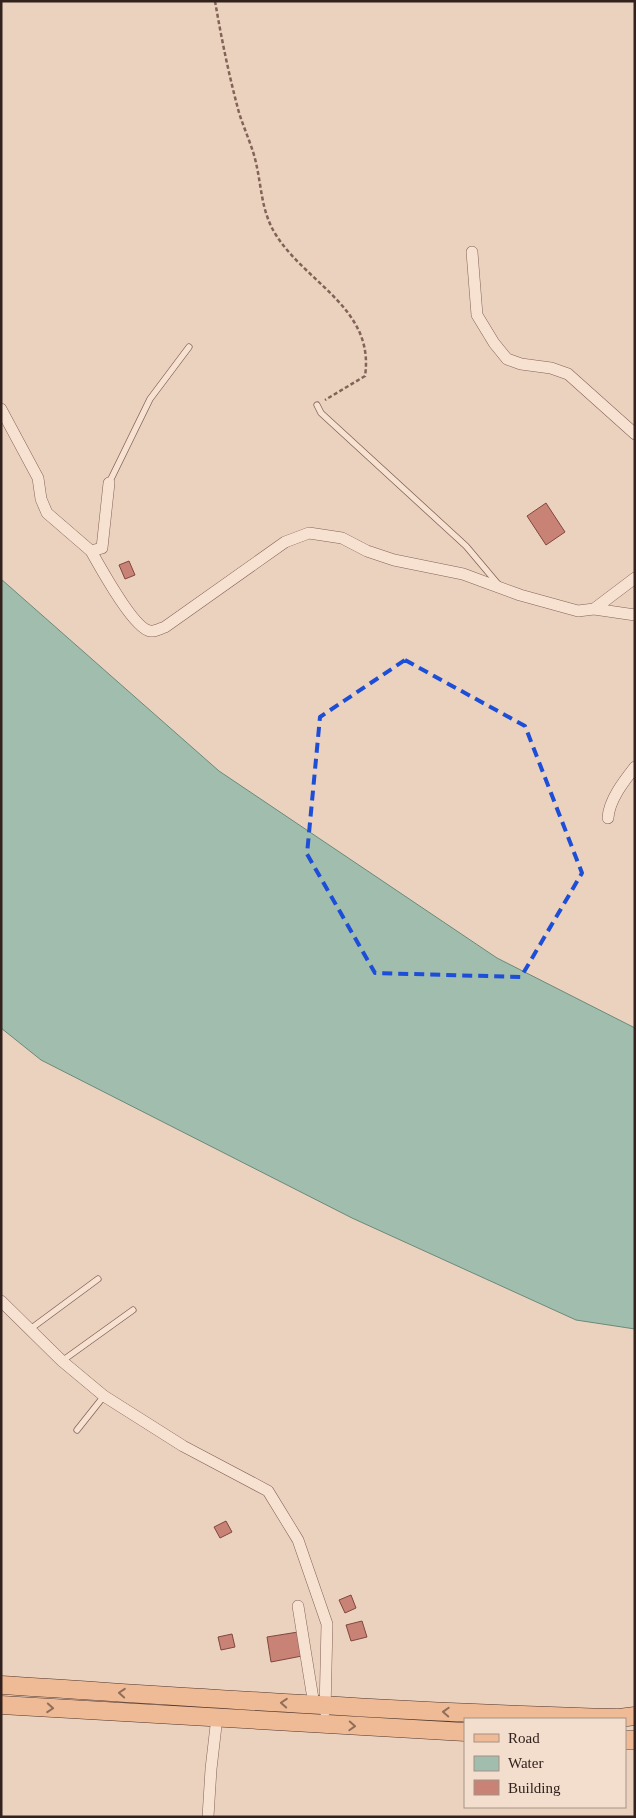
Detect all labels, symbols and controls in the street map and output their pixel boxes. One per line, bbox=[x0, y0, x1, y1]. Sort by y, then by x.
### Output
one-way arrow bbox=[118, 1688, 126, 1699]
one-way arrow bbox=[280, 1698, 288, 1709]
one-way arrow bbox=[46, 1703, 54, 1714]
one-way arrow bbox=[442, 1707, 450, 1718]
legend bbox=[464, 1718, 626, 1808]
one-way arrow bbox=[348, 1721, 356, 1731]
text: Road bbox=[508, 1730, 540, 1746]
text: Water bbox=[508, 1755, 543, 1771]
text: Building bbox=[508, 1780, 561, 1796]

